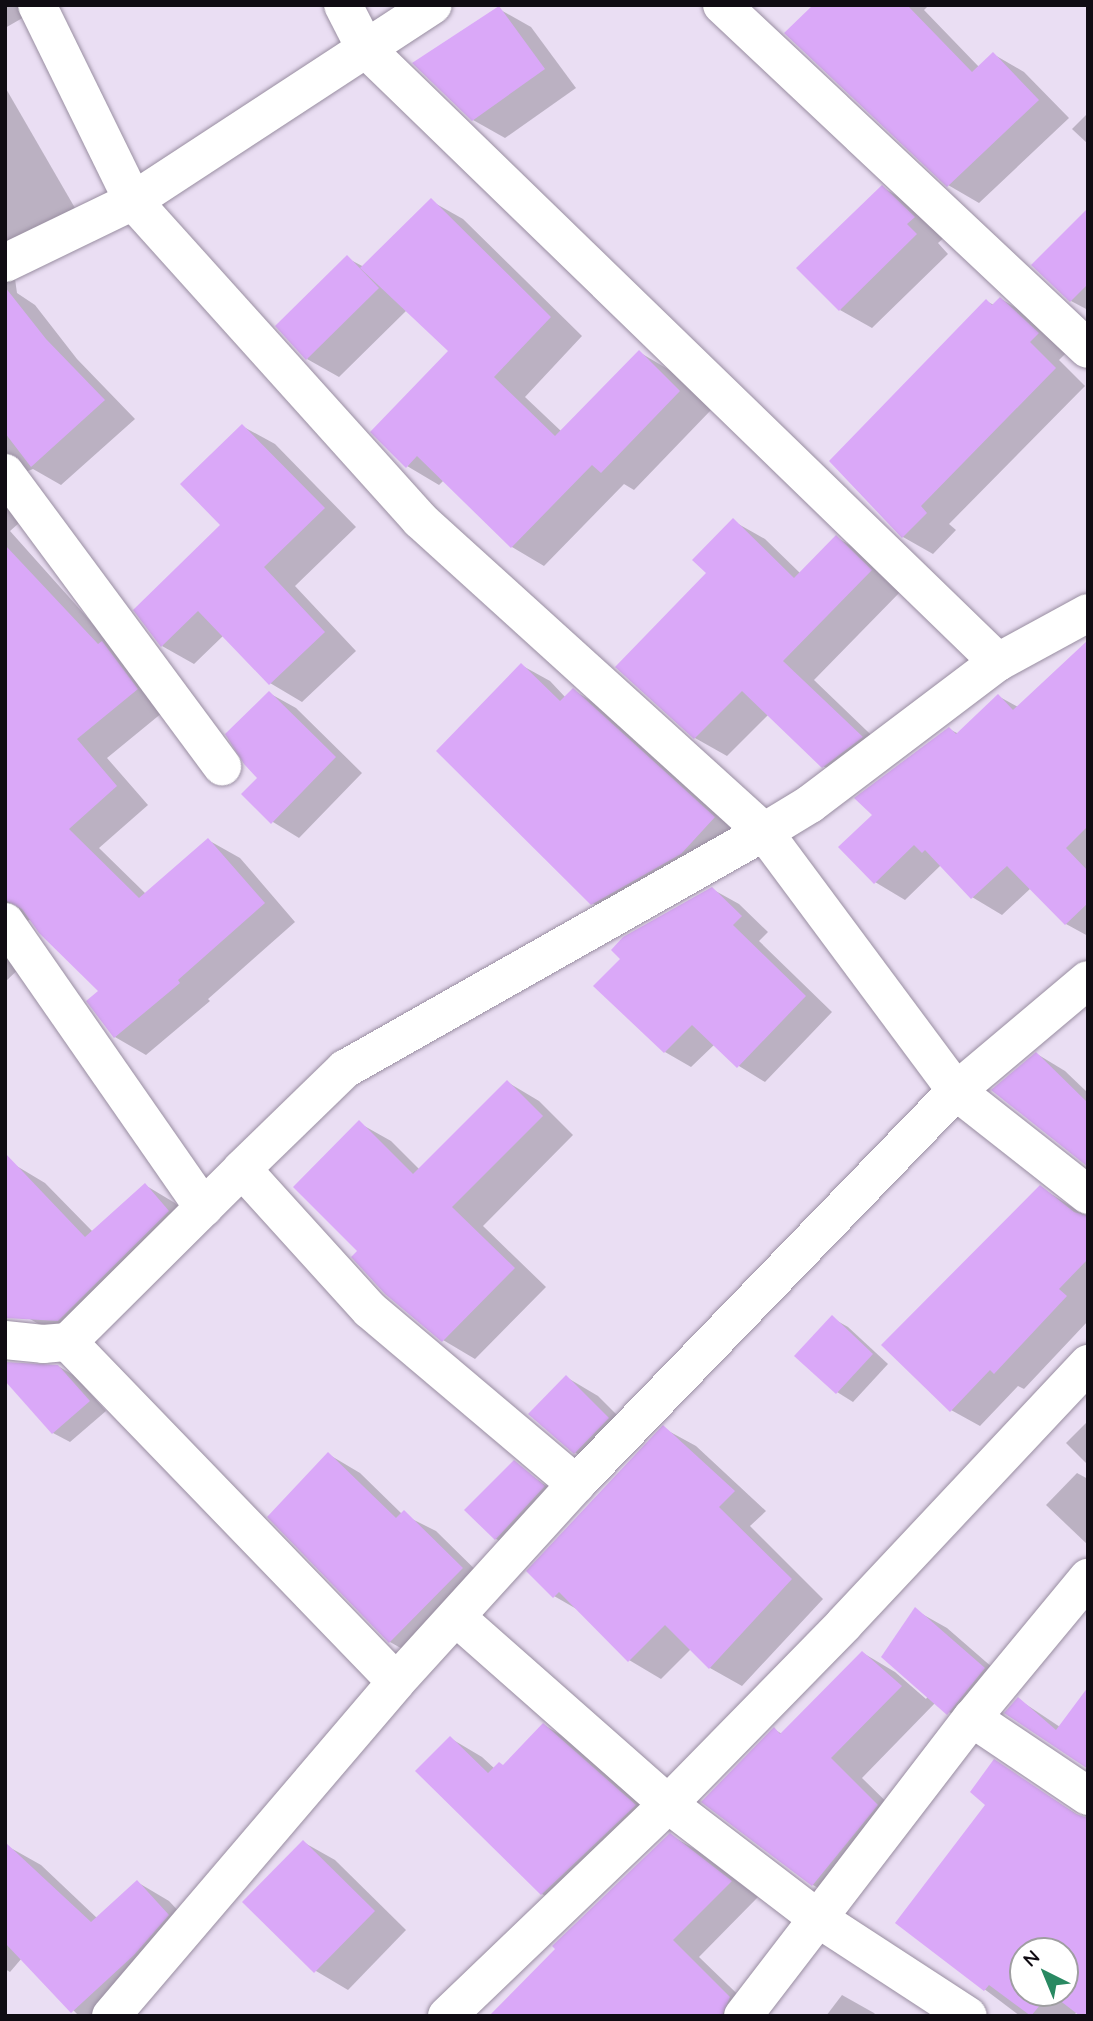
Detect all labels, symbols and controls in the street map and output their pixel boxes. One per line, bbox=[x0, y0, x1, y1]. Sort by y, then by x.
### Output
north arrow bbox=[1009, 1937, 1079, 2007]
text: N bbox=[1018, 1945, 1044, 1972]

